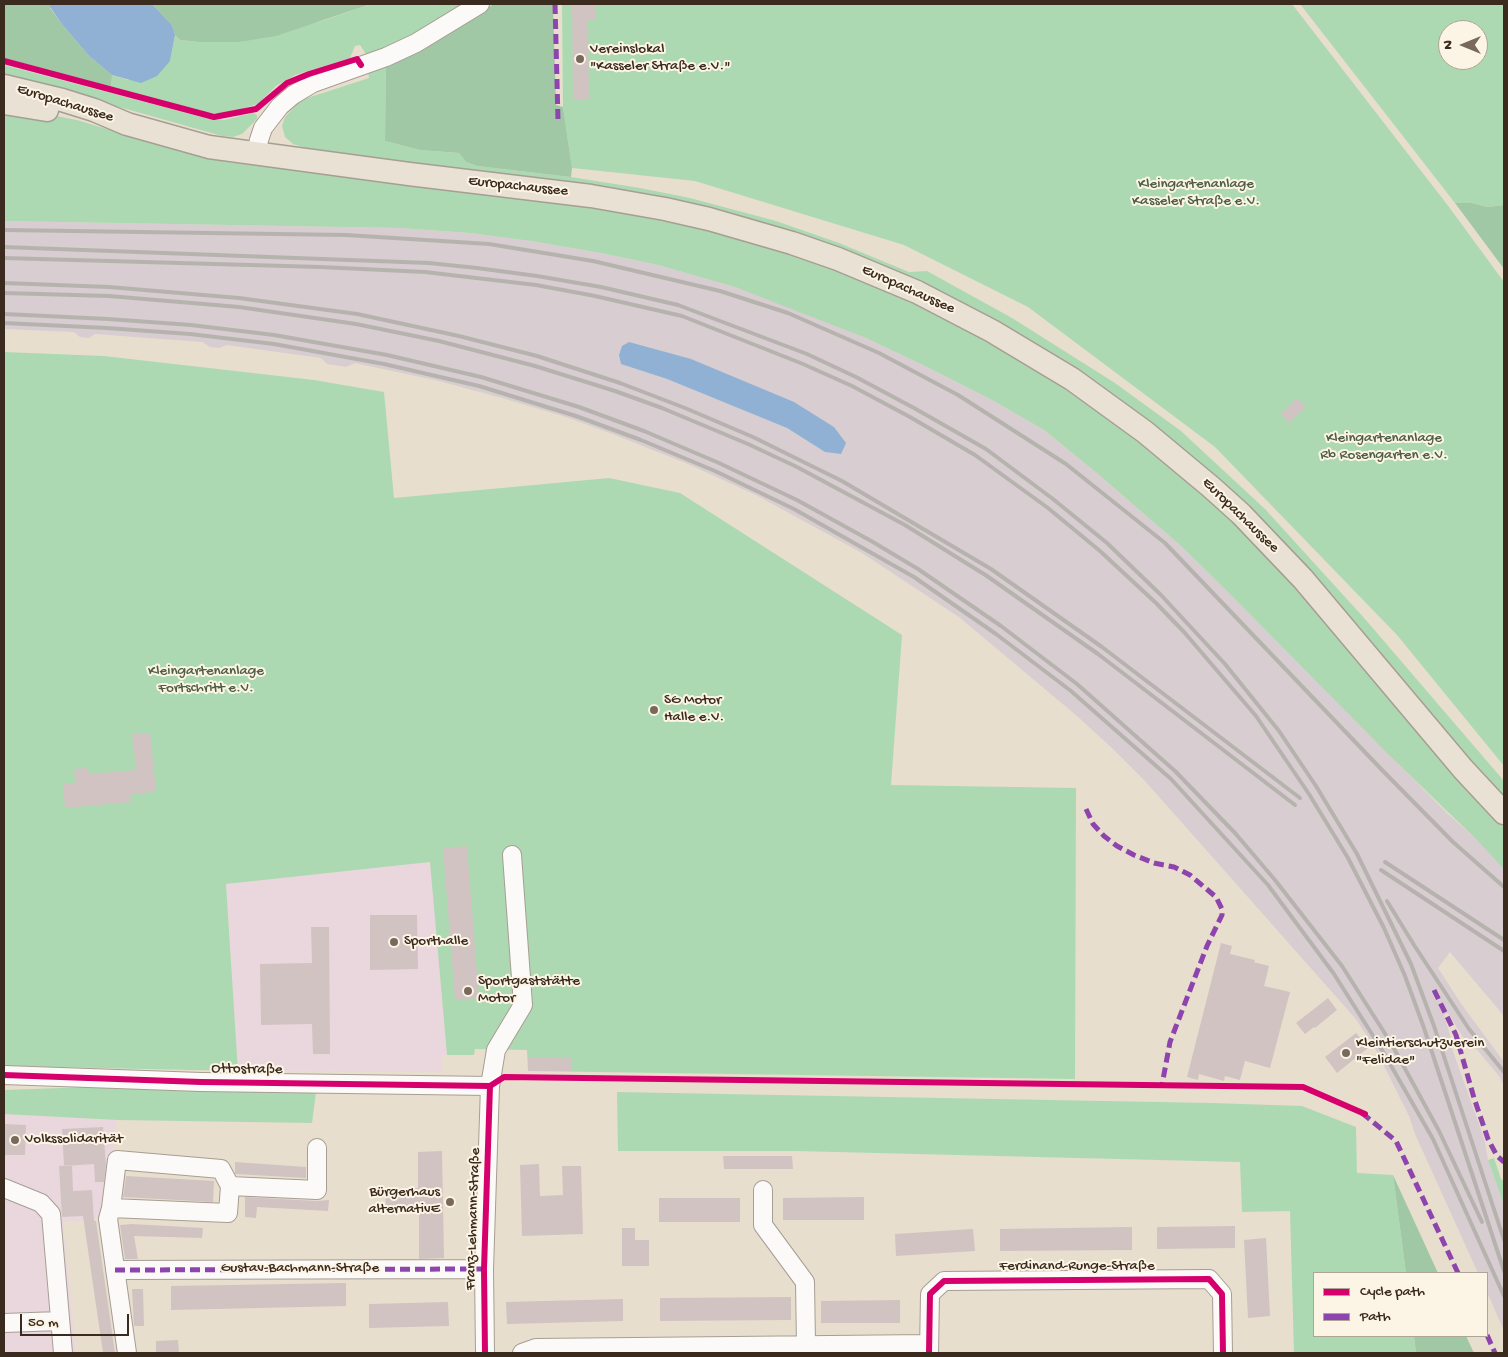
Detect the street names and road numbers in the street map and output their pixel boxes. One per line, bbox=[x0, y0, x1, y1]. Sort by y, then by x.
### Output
street label: Europachaussee bbox=[14, 81, 116, 127]
street label: Europachaussee bbox=[467, 173, 569, 201]
street label: Europachaussee bbox=[859, 261, 957, 319]
street label: Europachaussee bbox=[1198, 475, 1282, 557]
street label: Ottostraße bbox=[211, 1060, 283, 1080]
street label: Franz-Lehmann-Straße bbox=[463, 1147, 485, 1291]
street label: Ferdinand-Runge-Straße bbox=[999, 1258, 1155, 1276]
street label: Gustav-Bachmann-Straße bbox=[221, 1260, 379, 1278]

